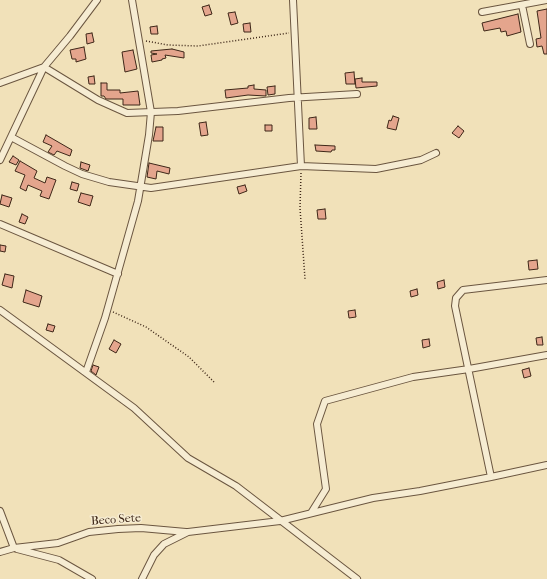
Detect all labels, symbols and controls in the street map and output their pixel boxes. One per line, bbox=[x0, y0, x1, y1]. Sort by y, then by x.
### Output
street label: Beco Sete bbox=[91, 511, 141, 529]

